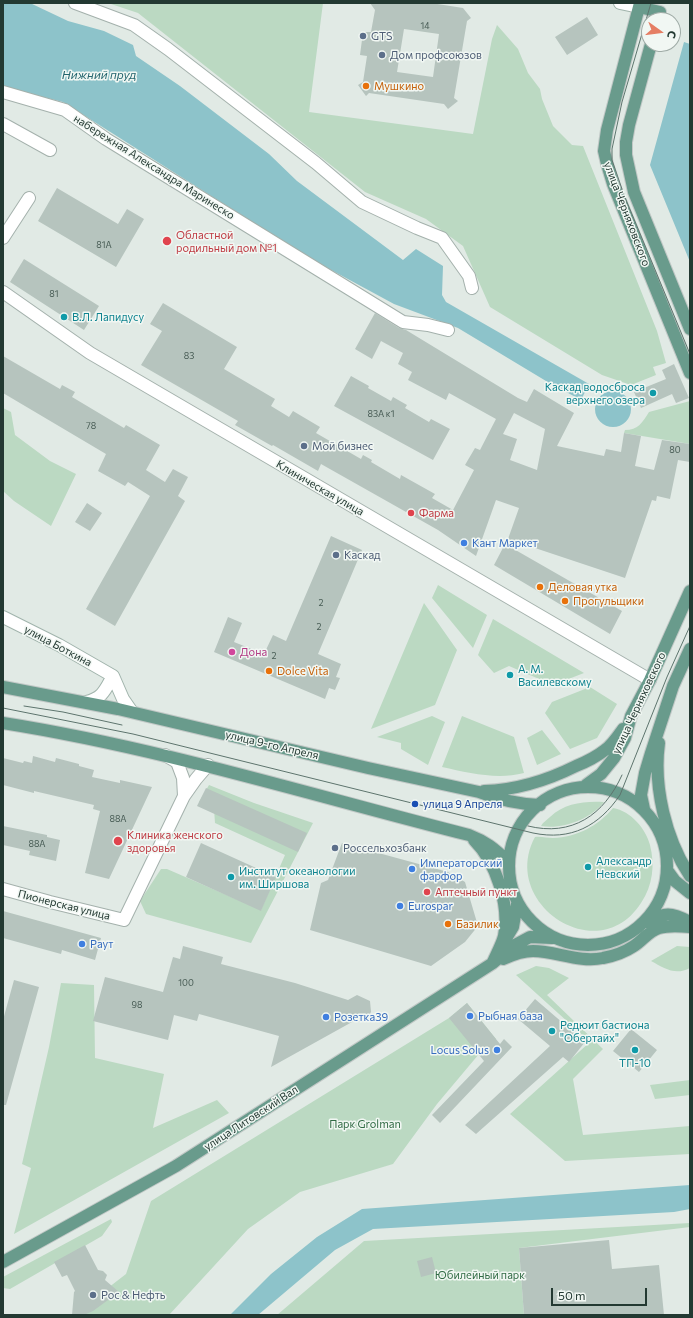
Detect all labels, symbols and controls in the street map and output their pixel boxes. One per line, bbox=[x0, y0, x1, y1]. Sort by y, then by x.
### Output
north arrow bbox=[641, 12, 681, 52]
house number: 14 bbox=[420, 21, 430, 31]
place label: GTS bbox=[371, 29, 392, 43]
text: С bbox=[665, 30, 679, 40]
marker: GTS bbox=[358, 31, 368, 41]
place label: Дом профсоюзов bbox=[390, 48, 482, 62]
marker: Дом профсоюзов bbox=[377, 50, 387, 60]
water label: Нижний пруд bbox=[62, 68, 136, 82]
place label: Мушкино bbox=[374, 79, 424, 93]
marker: Мушкино bbox=[361, 81, 371, 91]
street label: набережная Александра Маринеско bbox=[71, 112, 237, 222]
street label: улица Черняховского bbox=[601, 160, 653, 268]
place label: Областной родильный дом №1 bbox=[176, 228, 277, 254]
marker: Областной родильный дом №1 bbox=[161, 235, 173, 247]
house number: 81А bbox=[96, 240, 112, 250]
house number: 81 bbox=[49, 289, 59, 299]
place label: В.Л. Лапидусу bbox=[72, 310, 144, 324]
marker: В.Л. Лапидусу bbox=[59, 312, 69, 322]
house number: 83 bbox=[184, 351, 194, 361]
place label: Каскад водосброса верхнего озера bbox=[545, 380, 645, 406]
marker: Каскад водосброса верхнего озера bbox=[648, 388, 658, 398]
house number: 83А к1 bbox=[368, 409, 394, 419]
house number: 78 bbox=[86, 421, 96, 431]
place label: Мой бизнес bbox=[312, 439, 373, 453]
marker: Мой бизнес bbox=[299, 441, 309, 451]
house number: 80 bbox=[669, 445, 681, 455]
street label: Клиническая улица bbox=[274, 457, 366, 519]
place label: Фарма bbox=[419, 506, 454, 520]
marker: Фарма bbox=[406, 508, 416, 518]
place label: Кант Маркет bbox=[472, 536, 538, 550]
marker: Кант Маркет bbox=[459, 538, 469, 548]
place label: Каскад bbox=[344, 548, 381, 562]
marker: Каскад bbox=[331, 550, 341, 560]
place label: Деловая утка bbox=[548, 580, 617, 594]
marker: Деловая утка bbox=[535, 582, 545, 592]
place label: Прогульщики bbox=[573, 594, 644, 608]
marker: Прогульщики bbox=[560, 596, 570, 606]
house number: 2 bbox=[319, 598, 323, 608]
house number: 2 bbox=[317, 622, 321, 632]
street label: улица Боткина bbox=[22, 623, 94, 669]
place label: Дона bbox=[240, 645, 267, 659]
marker: Дона bbox=[227, 647, 237, 657]
street label: улица Черняховского bbox=[610, 650, 668, 756]
house number: 2 bbox=[272, 651, 276, 661]
place label: А. М. Василевскому bbox=[518, 662, 592, 688]
place label: Dolce Vita bbox=[277, 664, 328, 678]
marker: Dolce Vita bbox=[264, 666, 274, 676]
marker: А. М. Василевскому bbox=[505, 670, 515, 680]
street label: улица 9-го Апреля bbox=[224, 728, 320, 762]
place label: улица 9 Апреля bbox=[423, 797, 502, 811]
marker: улица 9 Апреля bbox=[410, 799, 420, 809]
house number: 88А bbox=[110, 814, 126, 824]
place label: Клиника женского здоровья bbox=[127, 828, 223, 854]
marker: Клиника женского здоровья bbox=[112, 835, 124, 847]
house number: 88А bbox=[29, 839, 45, 849]
place label: Россельхозбанк bbox=[343, 841, 427, 855]
marker: Россельхозбанк bbox=[330, 843, 340, 853]
place label: Александр Невский bbox=[596, 854, 652, 880]
place label: Императорский фарфор bbox=[420, 856, 502, 882]
marker: Александр Невский bbox=[583, 862, 593, 872]
place label: Институт океанологии им. Ширшова bbox=[239, 864, 355, 890]
marker: Императорский фарфор bbox=[407, 864, 417, 874]
marker: Институт океанологии им. Ширшова bbox=[226, 872, 236, 882]
place label: Аптечный пункт bbox=[435, 885, 518, 899]
street label: Пионерская улица bbox=[17, 887, 111, 923]
marker: Аптечный пункт bbox=[422, 887, 432, 897]
place label: Eurospar bbox=[408, 899, 453, 913]
marker: Eurospar bbox=[395, 901, 405, 911]
place label: Базилик bbox=[456, 917, 499, 931]
marker: Базилик bbox=[443, 919, 453, 929]
place label: Раут bbox=[90, 937, 113, 951]
marker: Раут bbox=[77, 939, 87, 949]
house number: 100 bbox=[178, 978, 194, 988]
house number: 98 bbox=[132, 1000, 142, 1010]
place label: Рыбная база bbox=[478, 1009, 543, 1023]
place label: Розетка39 bbox=[334, 1010, 388, 1024]
marker: Рыбная база bbox=[465, 1011, 475, 1021]
marker: Розетка39 bbox=[321, 1012, 331, 1022]
place label: Редюит бастиона "Обертайх" bbox=[560, 1018, 649, 1044]
marker: Редюит бастиона "Обертайх" bbox=[547, 1026, 557, 1036]
place label: Locus Solus bbox=[430, 1043, 489, 1057]
marker: Locus Solus bbox=[492, 1045, 502, 1055]
marker: ТП-10 bbox=[630, 1045, 640, 1055]
place label: ТП-10 bbox=[619, 1056, 651, 1070]
street label: улица Литовский Вал bbox=[201, 1083, 301, 1153]
park label: Парк Grolman bbox=[329, 1117, 401, 1131]
park label: Юбилейный парк bbox=[435, 1268, 525, 1282]
scale bar bbox=[553, 1280, 649, 1306]
place label: Рос & Нефть bbox=[101, 1288, 165, 1302]
text: 50 m bbox=[558, 1288, 586, 1302]
marker: Рос & Нефть bbox=[88, 1290, 98, 1300]

